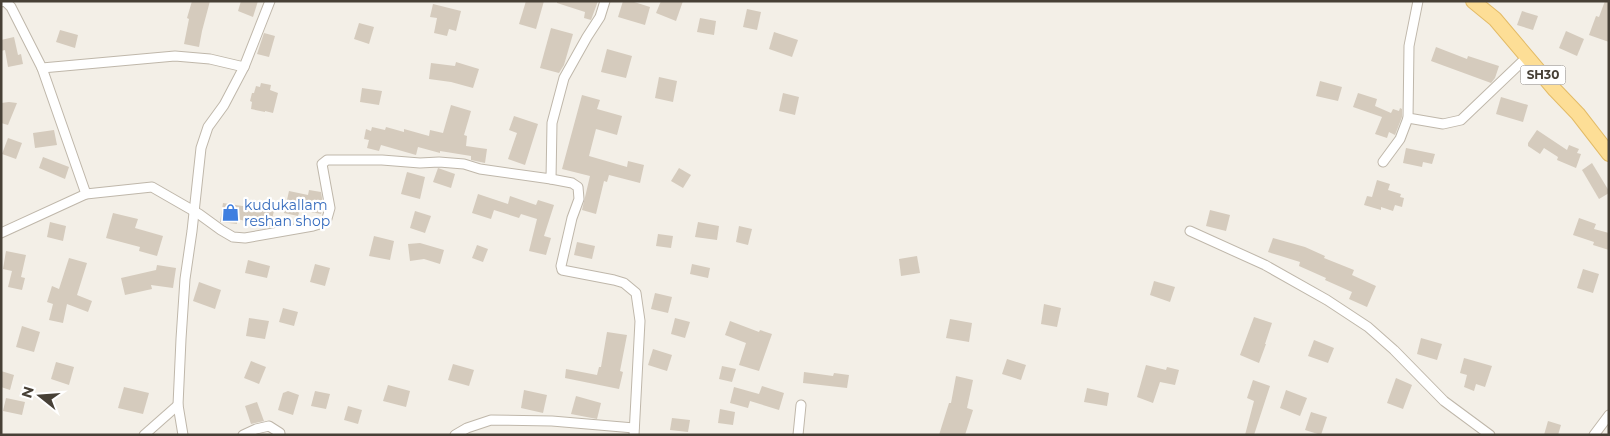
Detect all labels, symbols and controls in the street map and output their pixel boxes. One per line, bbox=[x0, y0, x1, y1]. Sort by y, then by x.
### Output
road number: SH30 bbox=[1520, 66, 1566, 84]
place label: kudukallam reshan shop bbox=[244, 196, 330, 230]
shop icon: kudukallam reshan shop bbox=[220, 203, 240, 223]
north arrow bbox=[15, 371, 65, 421]
text: N bbox=[17, 384, 38, 400]

